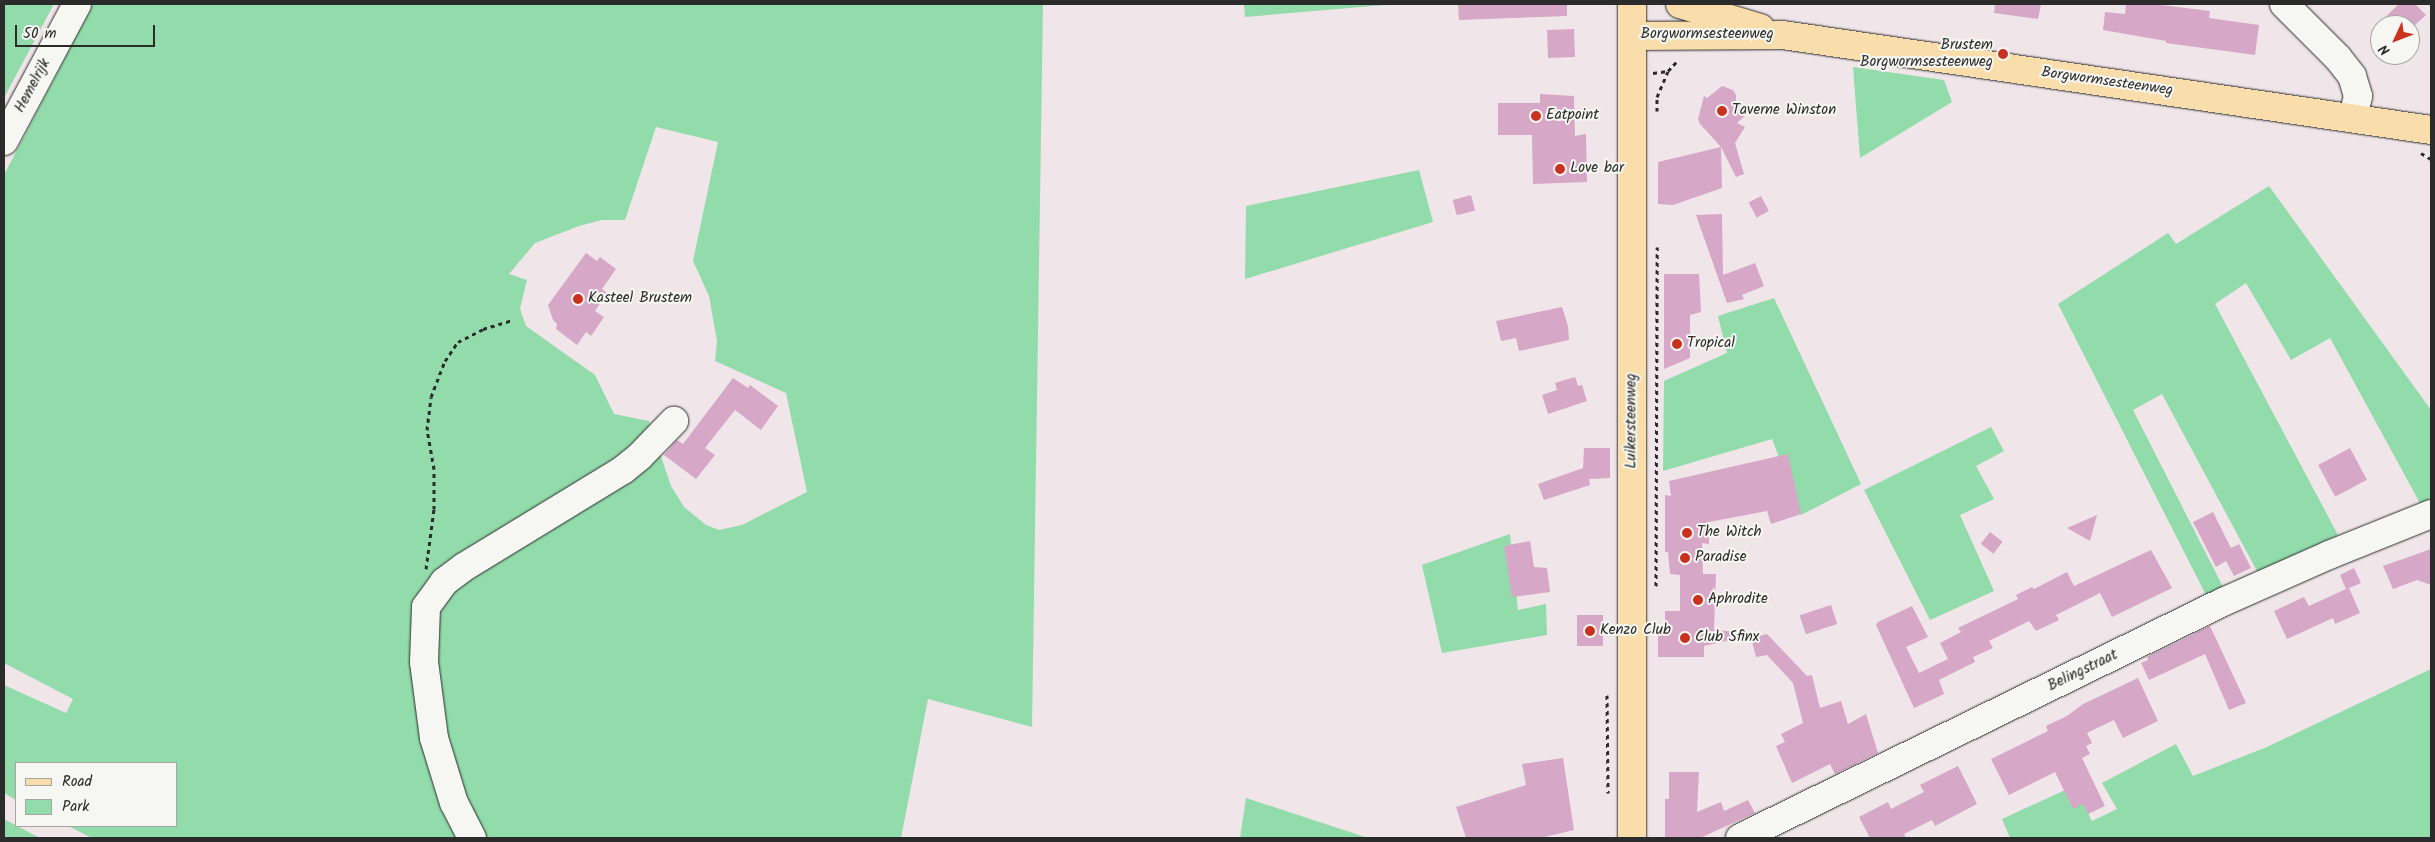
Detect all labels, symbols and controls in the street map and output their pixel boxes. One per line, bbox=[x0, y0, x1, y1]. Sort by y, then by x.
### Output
scale bar bbox=[18, 15, 158, 47]
north arrow bbox=[2370, 15, 2420, 65]
text: 50 m bbox=[23, 22, 57, 46]
street label: Borgwormsesteenweg bbox=[1640, 26, 1774, 44]
place label: Brustem Borgwormsesteenweg bbox=[1860, 36, 1993, 71]
text: N bbox=[2374, 39, 2396, 60]
marker: Brustem Borgwormsesteenweg bbox=[1997, 48, 2009, 60]
street label: Hemelrijk bbox=[11, 56, 55, 116]
street label: Borgwormsesteenweg bbox=[2040, 64, 2174, 100]
place label: Taverne Winston bbox=[1732, 102, 1836, 120]
marker: Taverne Winston bbox=[1716, 105, 1728, 117]
place label: Eatpoint bbox=[1546, 107, 1599, 125]
marker: Eatpoint bbox=[1530, 110, 1542, 122]
place label: Love bar bbox=[1570, 160, 1624, 178]
marker: Love bar bbox=[1554, 163, 1566, 175]
place label: Kasteel Brustem bbox=[588, 290, 692, 308]
marker: Kasteel Brustem bbox=[572, 293, 584, 305]
place label: Tropical bbox=[1687, 335, 1735, 353]
marker: Tropical bbox=[1671, 338, 1683, 350]
street label: Luikersteenweg bbox=[1623, 373, 1641, 469]
place label: The Witch bbox=[1697, 524, 1762, 542]
marker: The Witch bbox=[1681, 527, 1693, 539]
place label: Paradise bbox=[1695, 549, 1746, 567]
marker: Paradise bbox=[1679, 552, 1691, 564]
place label: Aphrodite bbox=[1708, 591, 1768, 609]
marker: Aphrodite bbox=[1692, 594, 1704, 606]
place label: Kenzo Club bbox=[1600, 622, 1671, 640]
marker: Kenzo Club bbox=[1584, 625, 1596, 637]
place label: Club Sfinx bbox=[1695, 629, 1759, 647]
marker: Club Sfinx bbox=[1679, 632, 1691, 644]
street label: Belingstraat bbox=[2045, 646, 2121, 696]
legend bbox=[15, 762, 178, 827]
text: Road bbox=[62, 770, 92, 794]
text: Park bbox=[62, 795, 89, 819]

